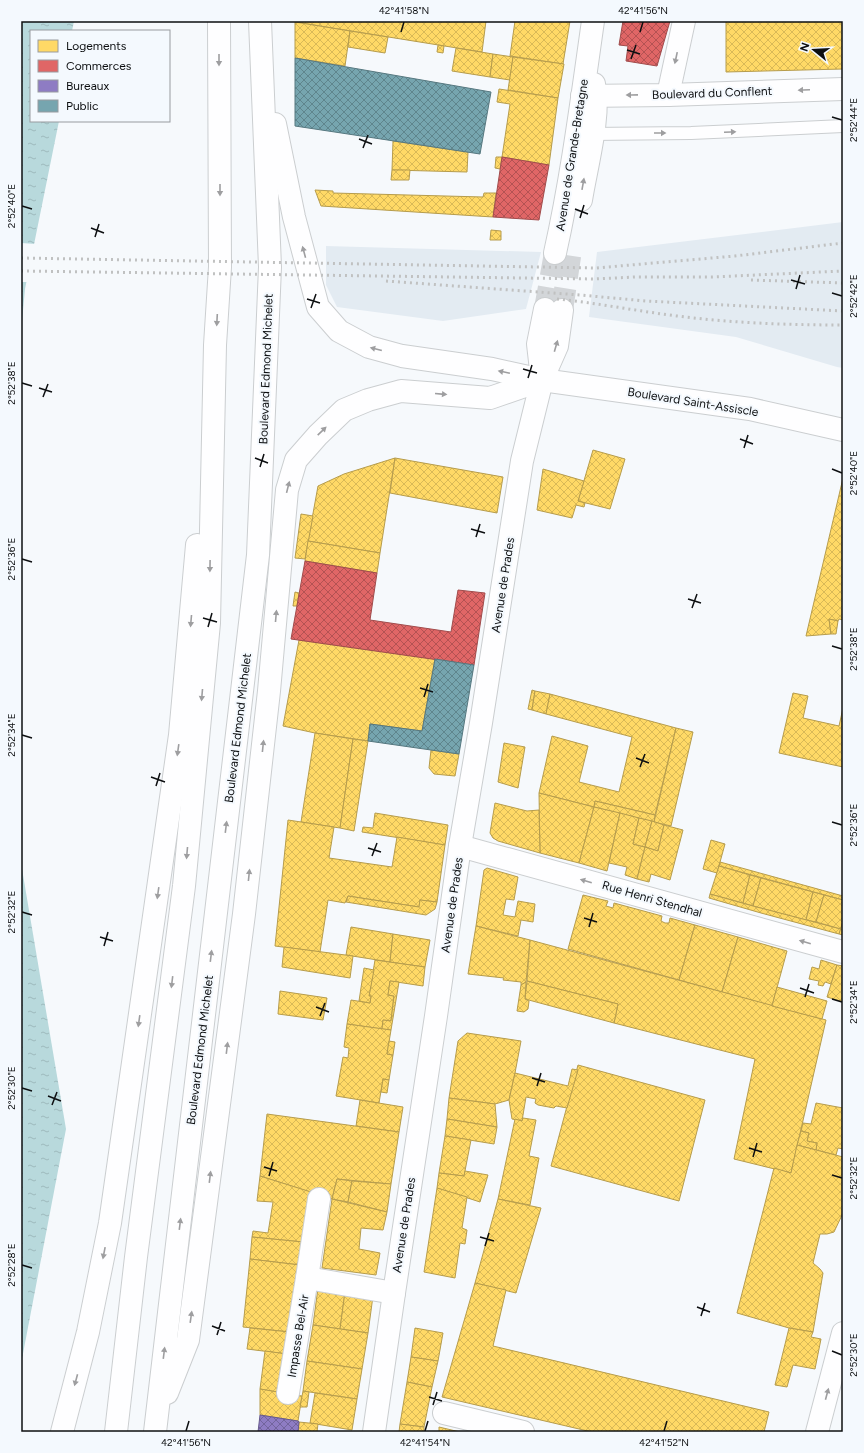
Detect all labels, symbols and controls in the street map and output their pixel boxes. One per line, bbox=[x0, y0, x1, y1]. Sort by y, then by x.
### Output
text: 42°41'58"N bbox=[379, 4, 429, 17]
text: 42°41'56"N bbox=[618, 4, 668, 17]
legend bbox=[30, 30, 170, 122]
north arrow bbox=[794, 30, 834, 70]
text: Logements bbox=[66, 39, 127, 53]
text: N bbox=[797, 41, 812, 53]
one-way arrow bbox=[673, 52, 679, 64]
one-way arrow bbox=[216, 54, 222, 67]
text: Commerces bbox=[66, 59, 132, 73]
street label: Avenue de Grande-Bretagne bbox=[553, 78, 591, 232]
text: Bureaux bbox=[66, 79, 109, 93]
street label: Boulevard du Conflent bbox=[652, 84, 773, 102]
one-way arrow bbox=[797, 87, 810, 93]
one-way arrow bbox=[625, 92, 638, 98]
text: 2°52'44"E bbox=[847, 98, 860, 142]
text: Public bbox=[66, 99, 99, 113]
one-way arrow bbox=[724, 128, 736, 135]
one-way arrow bbox=[654, 130, 667, 136]
one-way arrow bbox=[581, 178, 587, 190]
text: 2°52'40"E bbox=[5, 184, 18, 228]
one-way arrow bbox=[217, 184, 223, 197]
one-way arrow bbox=[301, 246, 307, 258]
text: 2°52'42"E bbox=[847, 274, 860, 318]
street label: Boulevard Edmond Michelet bbox=[256, 293, 276, 445]
one-way arrow bbox=[213, 314, 220, 326]
one-way arrow bbox=[553, 340, 559, 352]
one-way arrow bbox=[370, 346, 382, 352]
text: 2°52'38"E bbox=[5, 361, 18, 405]
one-way arrow bbox=[498, 368, 510, 374]
street label: Boulevard Saint-Assiscle bbox=[627, 385, 760, 419]
one-way arrow bbox=[435, 391, 447, 398]
one-way arrow bbox=[317, 426, 327, 435]
text: 2°52'40"E bbox=[847, 451, 860, 495]
one-way arrow bbox=[286, 481, 292, 493]
street label: Avenue de Prades bbox=[489, 536, 518, 634]
text: 2°52'36"E bbox=[5, 538, 18, 580]
one-way arrow bbox=[207, 560, 213, 573]
one-way arrow bbox=[272, 610, 279, 622]
one-way arrow bbox=[187, 615, 194, 627]
text: 2°52'38"E bbox=[847, 627, 860, 671]
street label: Boulevard Edmond Michelet bbox=[222, 652, 254, 804]
one-way arrow bbox=[199, 689, 205, 701]
text: 2°52'34"E bbox=[5, 713, 18, 757]
one-way arrow bbox=[259, 740, 266, 752]
one-way arrow bbox=[175, 744, 181, 756]
text: 2°52'36"E bbox=[847, 804, 860, 846]
one-way arrow bbox=[223, 821, 229, 833]
one-way arrow bbox=[184, 847, 190, 859]
street label: Avenue de Prades bbox=[438, 856, 466, 954]
one-way arrow bbox=[245, 869, 252, 881]
one-way arrow bbox=[579, 878, 591, 884]
street label: Rue Henri Stendhal bbox=[600, 878, 704, 920]
one-way arrow bbox=[155, 886, 161, 899]
text: 2°52'32"E bbox=[5, 891, 18, 933]
one-way arrow bbox=[799, 939, 811, 945]
one-way arrow bbox=[208, 950, 214, 962]
street label: Boulevard Edmond Michelet bbox=[184, 974, 216, 1126]
one-way arrow bbox=[168, 976, 175, 988]
text: 2°52'34"E bbox=[847, 980, 860, 1024]
one-way arrow bbox=[136, 1015, 142, 1027]
one-way arrow bbox=[224, 1042, 230, 1054]
text: 2°52'30"E bbox=[5, 1066, 18, 1110]
text: 2°52'32"E bbox=[847, 1157, 860, 1199]
one-way arrow bbox=[207, 1171, 213, 1183]
street label: Avenue de Prades bbox=[390, 1176, 419, 1274]
one-way arrow bbox=[176, 1218, 183, 1230]
text: 2°52'28"E bbox=[5, 1243, 18, 1287]
one-way arrow bbox=[101, 1247, 107, 1259]
street label: Impasse Bel-Air bbox=[285, 1293, 311, 1379]
one-way arrow bbox=[188, 1311, 194, 1323]
text: 2°52'30"E bbox=[847, 1333, 860, 1377]
one-way arrow bbox=[161, 1347, 168, 1359]
one-way arrow bbox=[72, 1374, 78, 1386]
one-way arrow bbox=[824, 1388, 830, 1400]
text: 42°41'56"N bbox=[161, 1436, 211, 1449]
text: 42°41'54"N bbox=[400, 1436, 450, 1449]
text: 42°41'52"N bbox=[639, 1436, 689, 1449]

